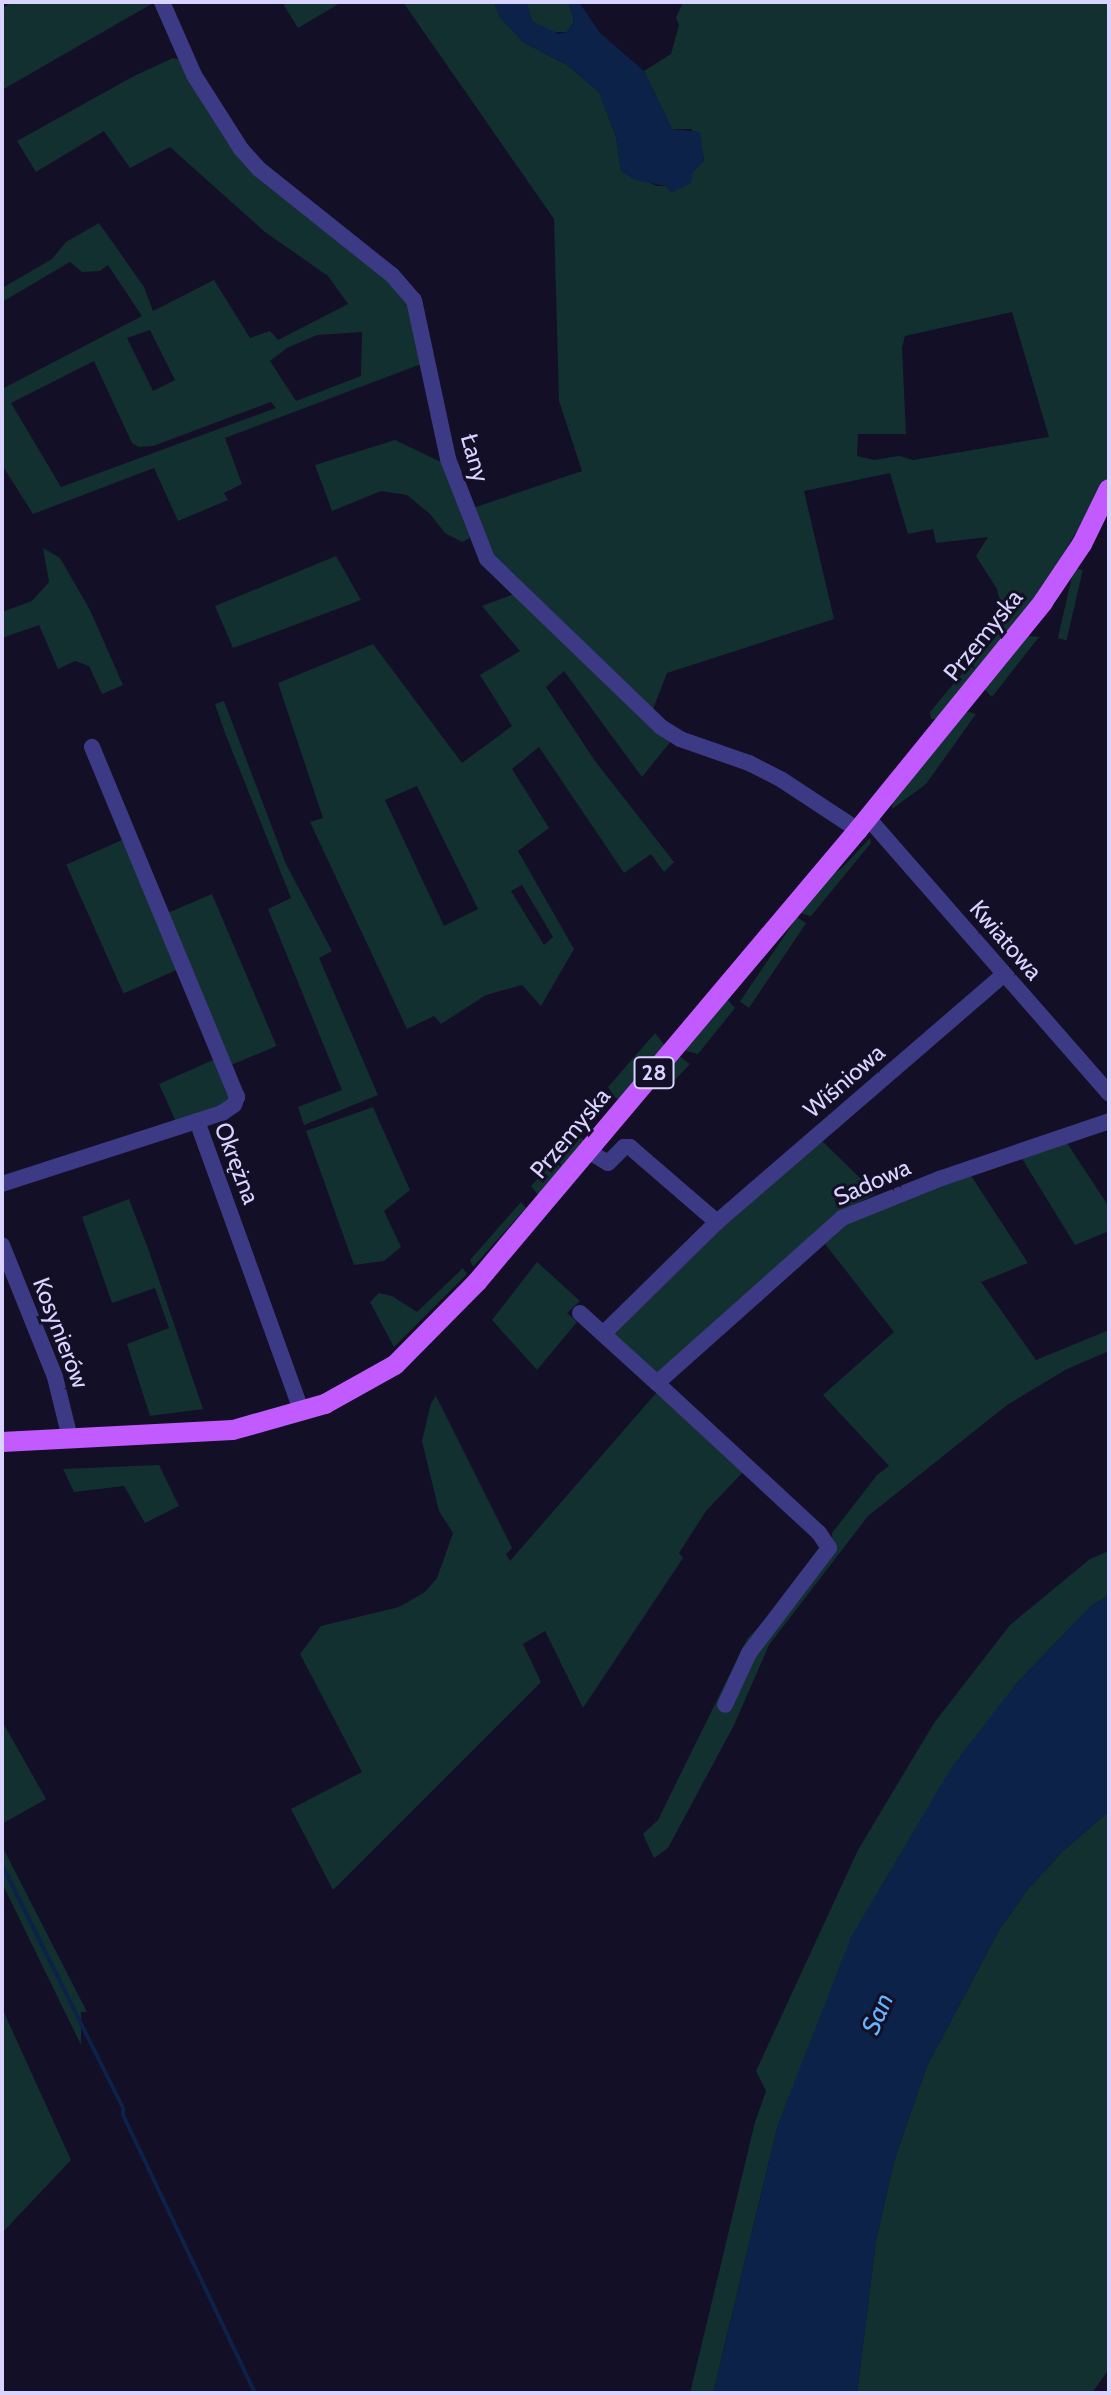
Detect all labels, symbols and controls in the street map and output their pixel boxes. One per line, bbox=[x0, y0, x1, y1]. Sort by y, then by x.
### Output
street label: Łany bbox=[454, 431, 496, 485]
street label: Przemyska bbox=[937, 583, 1029, 687]
street label: Kwiatowa bbox=[964, 894, 1048, 986]
street label: Wiśniowa bbox=[798, 1038, 890, 1124]
road number: 28 bbox=[632, 1055, 676, 1091]
street label: Przemyska bbox=[524, 1082, 616, 1184]
street label: Okrężna bbox=[208, 1118, 266, 1208]
street label: Sadowa bbox=[829, 1152, 915, 1212]
street label: Kosynierów bbox=[27, 1273, 95, 1393]
water label: San bbox=[855, 1989, 901, 2039]

